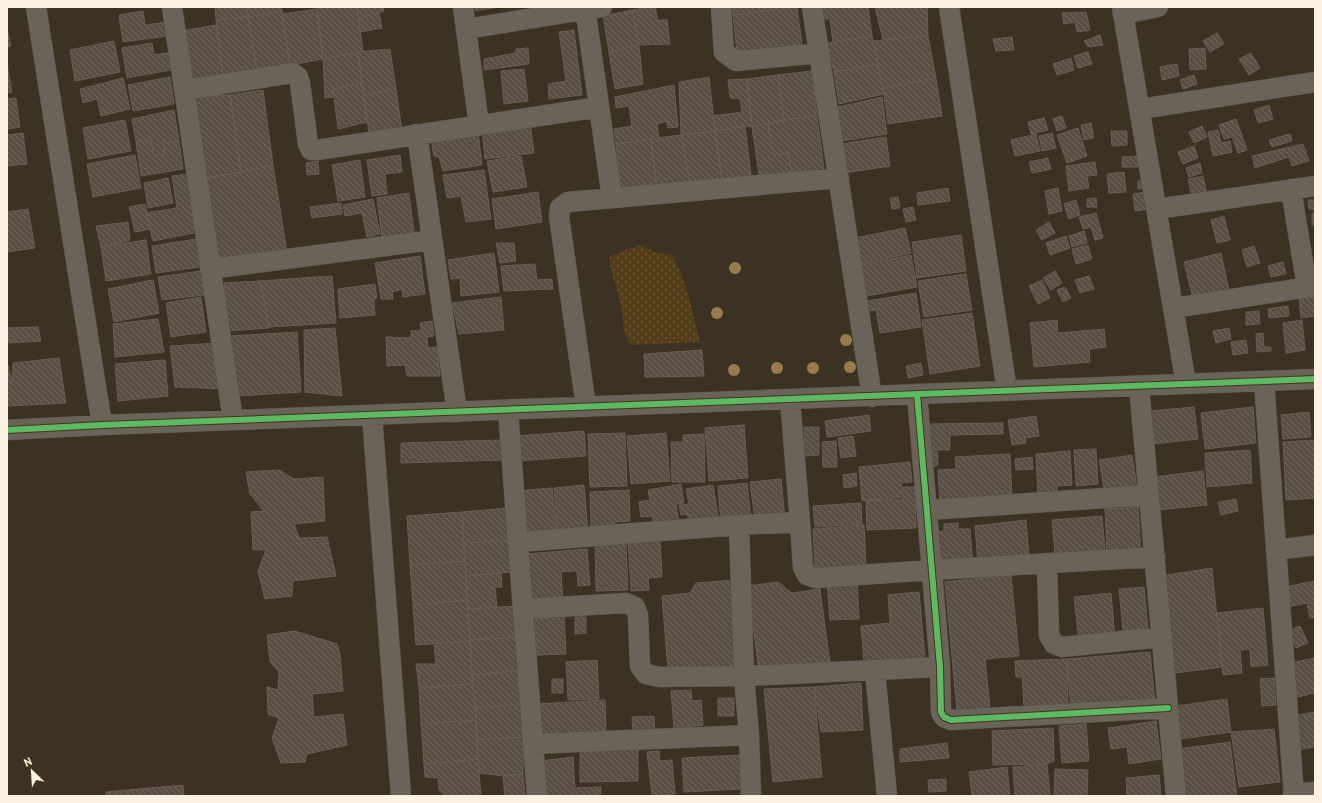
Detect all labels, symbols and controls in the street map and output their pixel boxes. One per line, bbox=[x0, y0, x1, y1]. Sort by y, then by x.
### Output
north arrow bbox=[12, 751, 52, 791]
text: N bbox=[22, 754, 34, 770]

